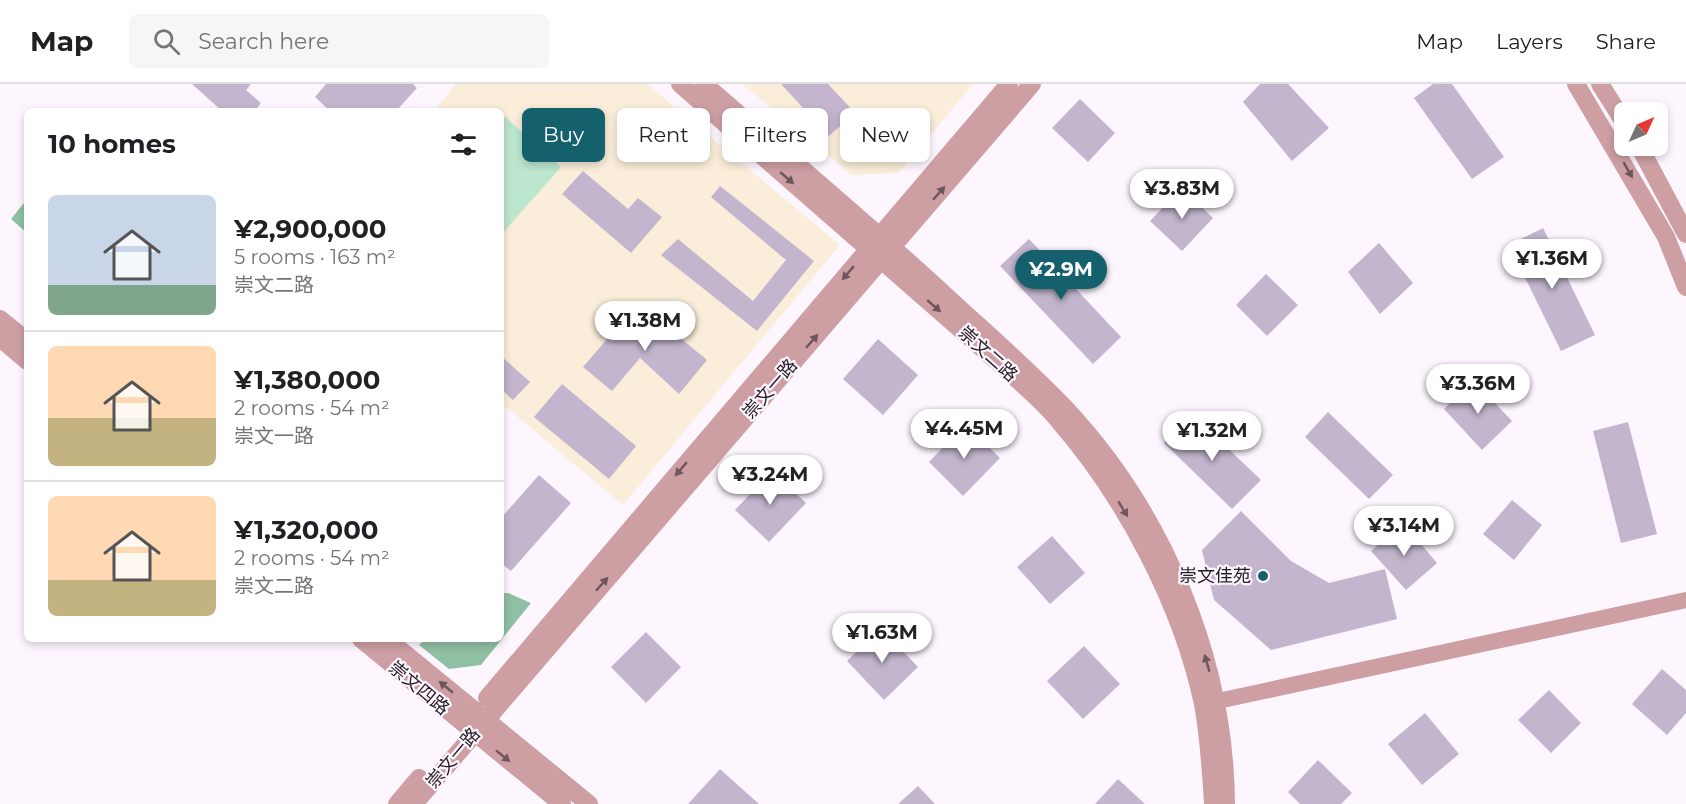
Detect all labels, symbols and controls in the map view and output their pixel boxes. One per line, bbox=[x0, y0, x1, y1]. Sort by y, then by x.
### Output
search box bbox=[129, 14, 549, 68]
text: Map bbox=[30, 24, 93, 58]
icon: search bbox=[150, 25, 183, 58]
text: Search here bbox=[198, 28, 329, 55]
text: Map bbox=[1416, 29, 1463, 54]
text: Layers bbox=[1496, 29, 1563, 54]
text: Share bbox=[1596, 29, 1656, 54]
north arrow bbox=[1614, 102, 1668, 156]
map controls bbox=[1614, 102, 1668, 156]
chip: Buy bbox=[522, 108, 605, 162]
chip: Rent bbox=[617, 108, 710, 162]
chip: Filters bbox=[722, 108, 828, 162]
chip: New bbox=[840, 108, 930, 162]
text: 10 homes bbox=[48, 128, 176, 160]
icon: filters bbox=[447, 128, 480, 161]
one-way arrow bbox=[1623, 162, 1633, 179]
pin: ¥3.83M bbox=[1133, 169, 1231, 220]
one-way arrow bbox=[779, 171, 794, 184]
text: ¥3.83M bbox=[1144, 176, 1220, 200]
one-way arrow bbox=[932, 185, 945, 201]
text: ¥2,900,000 bbox=[234, 213, 387, 245]
icon: home bbox=[96, 219, 168, 291]
pin: ¥1.36M bbox=[1503, 239, 1601, 290]
text: 5 rooms · 163 m² bbox=[234, 245, 396, 269]
text: ¥1.36M bbox=[1516, 246, 1588, 270]
pin: ¥2.9M bbox=[1019, 250, 1103, 301]
text: ¥2.9M bbox=[1029, 257, 1093, 281]
one-way arrow bbox=[842, 265, 855, 281]
text: 崇文二路 bbox=[234, 273, 314, 297]
one-way arrow bbox=[926, 299, 941, 312]
pin: ¥1.38M bbox=[596, 301, 694, 352]
text: ¥1.38M bbox=[609, 308, 681, 332]
street label: 崇文二路 bbox=[954, 322, 1022, 386]
one-way arrow bbox=[805, 333, 818, 349]
street label: 崇文一路 bbox=[738, 355, 802, 423]
text: ¥1,380,000 bbox=[234, 364, 380, 396]
pin: ¥3.36M bbox=[1429, 364, 1527, 415]
icon: home bbox=[96, 370, 168, 442]
text: ¥3.36M bbox=[1440, 371, 1516, 395]
text: 2 rooms · 54 m² bbox=[234, 396, 390, 420]
pin: ¥4.45M bbox=[915, 409, 1013, 460]
pin: ¥1.32M bbox=[1163, 411, 1261, 462]
text: ¥4.45M bbox=[925, 416, 1003, 440]
text: ¥1.32M bbox=[1176, 418, 1248, 442]
text: 崇文一路 bbox=[234, 424, 314, 448]
pin: ¥3.24M bbox=[721, 455, 819, 506]
one-way arrow bbox=[675, 461, 688, 477]
text: ¥3.24M bbox=[732, 462, 808, 486]
one-way arrow bbox=[1117, 501, 1128, 517]
pin: ¥3.14M bbox=[1355, 506, 1453, 557]
text: ¥3.14M bbox=[1368, 513, 1440, 537]
text: ¥1,320,000 bbox=[234, 514, 379, 546]
icon: home bbox=[96, 520, 168, 592]
text: 2 rooms · 54 m² bbox=[234, 546, 390, 570]
place label: 崇文佳苑 bbox=[1179, 565, 1251, 587]
marker: 崇文佳苑 bbox=[1256, 569, 1270, 583]
text: 崇文二路 bbox=[234, 574, 314, 598]
one-way arrow bbox=[595, 577, 608, 592]
pin: ¥1.63M bbox=[833, 613, 931, 664]
text: ¥1.63M bbox=[846, 620, 918, 644]
one-way arrow bbox=[1201, 654, 1211, 673]
street label: 崇文四路 bbox=[384, 656, 454, 720]
one-way arrow bbox=[438, 681, 454, 694]
street label: 崇文一路 bbox=[421, 723, 485, 793]
one-way arrow bbox=[496, 749, 511, 761]

